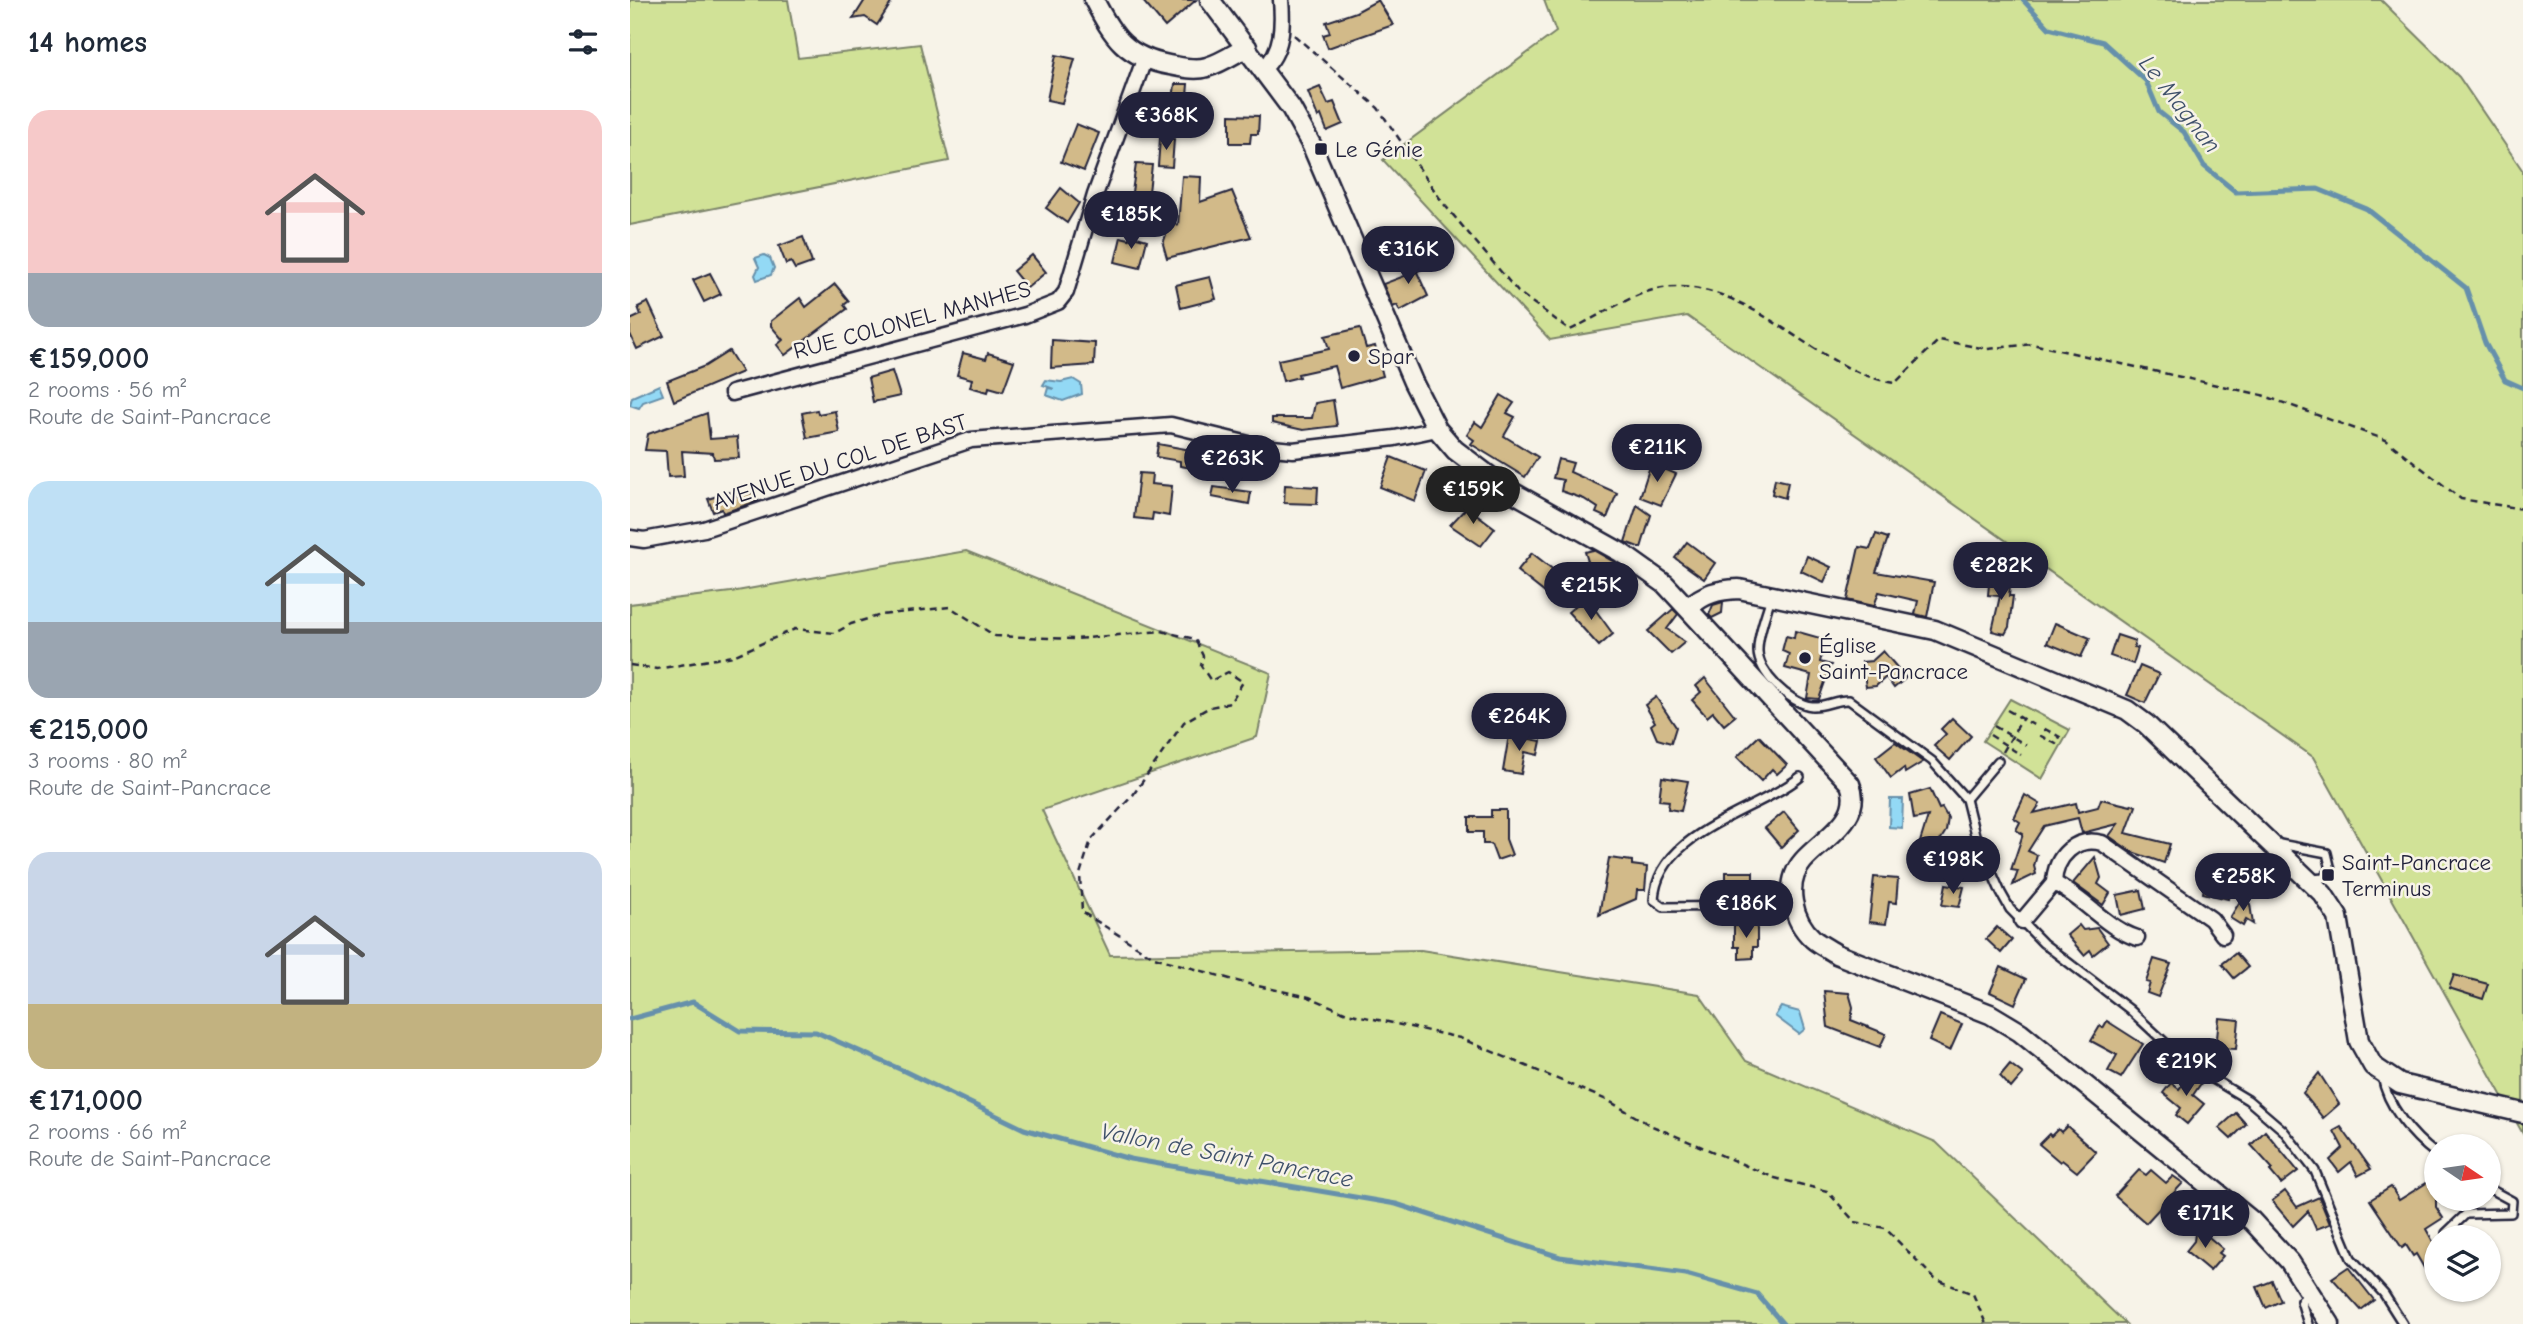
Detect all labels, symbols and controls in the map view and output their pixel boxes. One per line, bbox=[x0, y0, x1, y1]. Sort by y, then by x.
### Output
icon: filters bbox=[564, 23, 602, 61]
text: 14 homes bbox=[28, 25, 147, 60]
water label: Le Magnan bbox=[2133, 50, 2227, 158]
pin: €368K bbox=[1117, 92, 1215, 152]
text: €368K bbox=[1134, 101, 1198, 128]
place label: Le Génie bbox=[1335, 136, 1423, 163]
marker: Le Génie bbox=[1313, 141, 1329, 157]
icon: home bbox=[252, 155, 378, 281]
pin: €185K bbox=[1082, 191, 1180, 251]
text: €185K bbox=[1100, 200, 1162, 227]
pin: €316K bbox=[1359, 226, 1457, 286]
text: €316K bbox=[1377, 235, 1439, 262]
street label: RUE COLONEL MANHES bbox=[790, 275, 1034, 365]
text: €159,000 bbox=[28, 341, 149, 376]
place label: Spar bbox=[1368, 343, 1415, 370]
marker: Spar bbox=[1346, 348, 1362, 364]
text: 2 rooms · 56 m² bbox=[28, 376, 186, 403]
text: Route de Saint-Pancrace bbox=[28, 403, 271, 430]
street label: AVENUE DU COL DE BAST bbox=[710, 408, 970, 516]
pin: €211K bbox=[1608, 424, 1706, 484]
text: €211K bbox=[1628, 433, 1686, 460]
pin: €263K bbox=[1183, 435, 1281, 495]
text: €263K bbox=[1200, 444, 1264, 471]
pin: €159K bbox=[1424, 466, 1522, 526]
text: €159K bbox=[1442, 475, 1504, 502]
icon: home bbox=[252, 526, 378, 652]
pin: €282K bbox=[1952, 542, 2050, 602]
text: €282K bbox=[1969, 551, 2033, 578]
pin: €215K bbox=[1542, 562, 1640, 622]
text: €215K bbox=[1560, 571, 1622, 598]
place label: Église Saint-Pancrace bbox=[1819, 632, 1968, 685]
marker: Église Saint-Pancrace bbox=[1797, 650, 1813, 666]
pin: €264K bbox=[1470, 694, 1568, 753]
text: €264K bbox=[1487, 702, 1551, 729]
text: €215,000 bbox=[28, 712, 149, 747]
text: 3 rooms · 80 m² bbox=[28, 747, 187, 774]
text: Route de Saint-Pancrace bbox=[28, 774, 271, 801]
pin: €198K bbox=[1904, 836, 2002, 896]
text: €198K bbox=[1922, 845, 1984, 872]
place label: Saint-Pancrace Terminus bbox=[2342, 849, 2491, 902]
pin: €258K bbox=[2194, 853, 2292, 913]
text: €258K bbox=[2211, 862, 2275, 889]
marker: Saint-Pancrace Terminus bbox=[2320, 867, 2336, 883]
pin: €186K bbox=[1697, 880, 1795, 940]
text: €186K bbox=[1715, 889, 1777, 916]
icon: home bbox=[252, 897, 378, 1023]
pin: €219K bbox=[2137, 1038, 2235, 1098]
text: €219K bbox=[2155, 1047, 2217, 1074]
text: €171,000 bbox=[28, 1083, 143, 1118]
water label: Vallon de Saint Pancrace bbox=[1098, 1117, 1356, 1193]
text: 2 rooms · 66 m² bbox=[28, 1118, 186, 1145]
north arrow bbox=[2424, 1134, 2501, 1211]
map controls bbox=[2424, 1134, 2501, 1302]
text: Route de Saint-Pancrace bbox=[28, 1145, 271, 1172]
pin: €171K bbox=[2156, 1190, 2254, 1250]
text: €171K bbox=[2176, 1199, 2234, 1226]
button: layers bbox=[2424, 1225, 2501, 1302]

